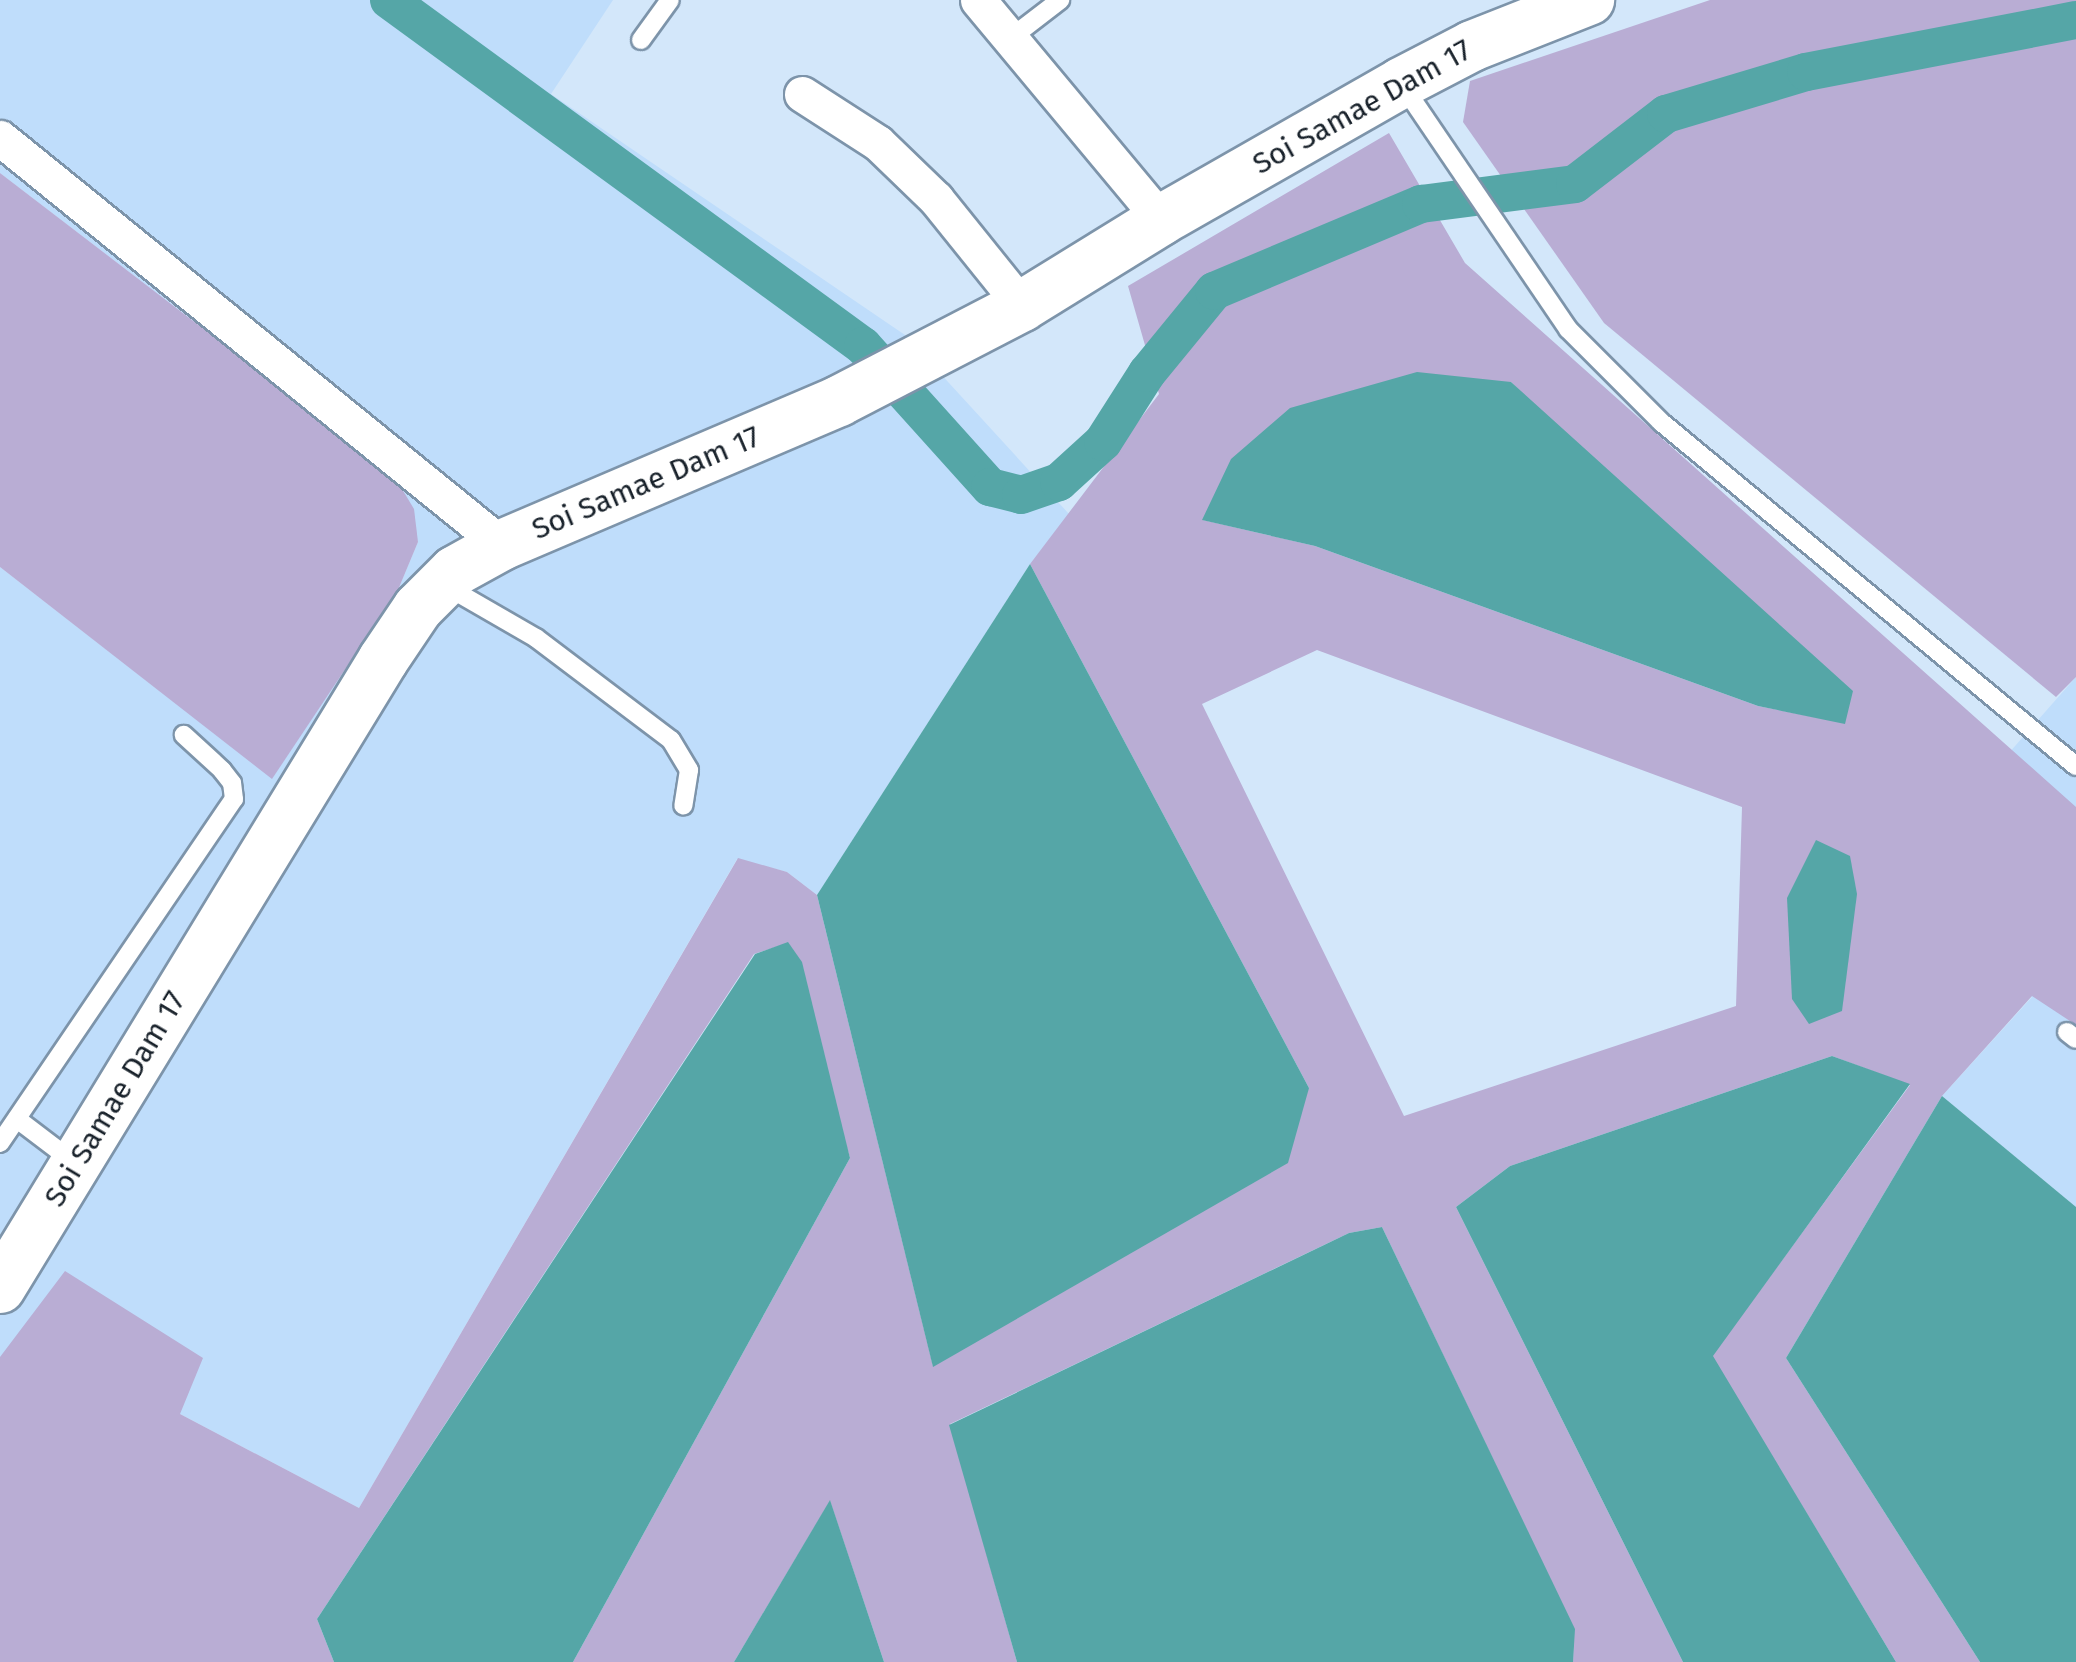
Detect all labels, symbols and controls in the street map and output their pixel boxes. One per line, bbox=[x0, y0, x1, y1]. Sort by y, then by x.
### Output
street label: Soi Samae Dam 17 bbox=[1246, 32, 1478, 182]
street label: Soi Samae Dam 17 bbox=[526, 419, 766, 547]
street label: Soi Samae Dam 17 bbox=[37, 985, 193, 1213]

